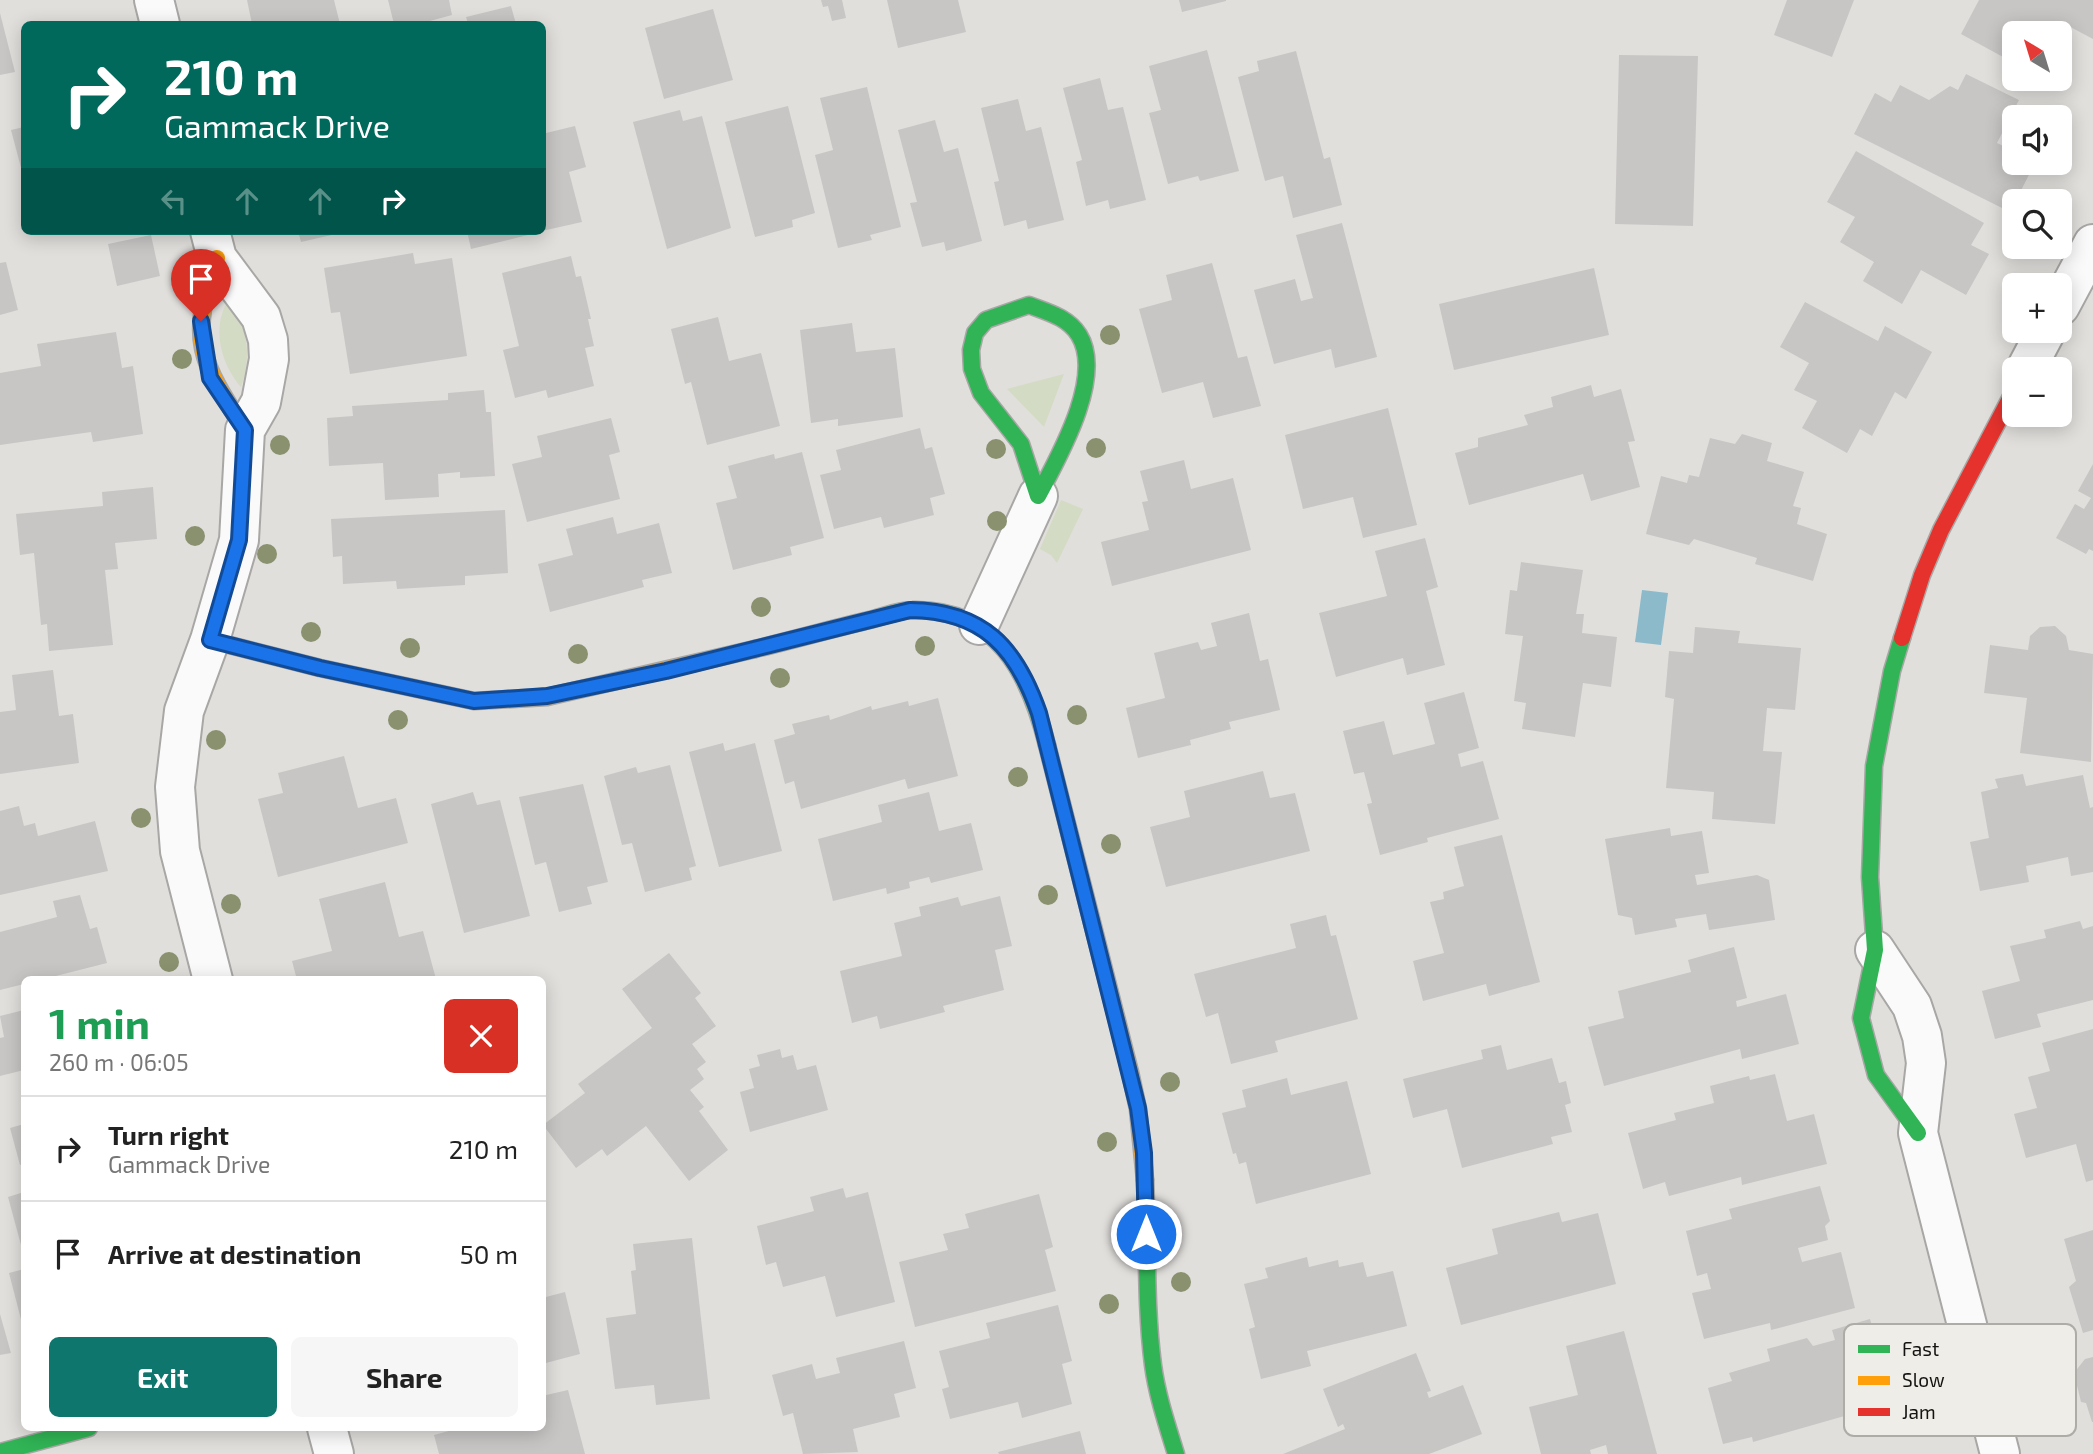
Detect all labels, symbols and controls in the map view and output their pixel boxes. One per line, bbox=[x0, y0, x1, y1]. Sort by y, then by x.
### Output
north arrow bbox=[2002, 21, 2072, 91]
map controls bbox=[2002, 21, 2072, 427]
text: 210 m bbox=[164, 46, 298, 105]
icon: right bbox=[49, 49, 140, 140]
button: sound bbox=[2002, 105, 2072, 175]
text: Gammack Drive bbox=[164, 106, 390, 144]
icon: left bbox=[155, 182, 193, 220]
icon: ahead bbox=[228, 182, 266, 220]
icon: ahead bbox=[301, 182, 339, 220]
icon: right bbox=[374, 182, 412, 220]
button: search bbox=[2002, 189, 2072, 259]
pin bbox=[171, 249, 231, 321]
icon: arrive bbox=[182, 260, 220, 298]
button: + bbox=[2002, 273, 2072, 343]
button: − bbox=[2002, 357, 2072, 427]
text: 1 min bbox=[49, 997, 150, 1047]
button: close bbox=[444, 999, 518, 1073]
text: 260 m · 06:05 bbox=[49, 1048, 189, 1076]
text: Turn right bbox=[108, 1119, 229, 1150]
icon: right bbox=[49, 1130, 87, 1168]
text: 210 m bbox=[449, 1133, 518, 1164]
text: Gammack Drive bbox=[108, 1150, 270, 1178]
position arrow bbox=[1109, 1197, 1183, 1271]
icon: arrive bbox=[49, 1235, 87, 1273]
text: Arrive at destination bbox=[108, 1238, 361, 1269]
text: 50 m bbox=[460, 1238, 518, 1269]
legend bbox=[1844, 1324, 2076, 1436]
button: Exit bbox=[49, 1337, 277, 1417]
button: Share bbox=[291, 1337, 518, 1417]
text: Fast bbox=[1902, 1337, 1939, 1360]
text: Slow bbox=[1902, 1368, 1945, 1391]
text: Jam bbox=[1902, 1400, 1936, 1423]

